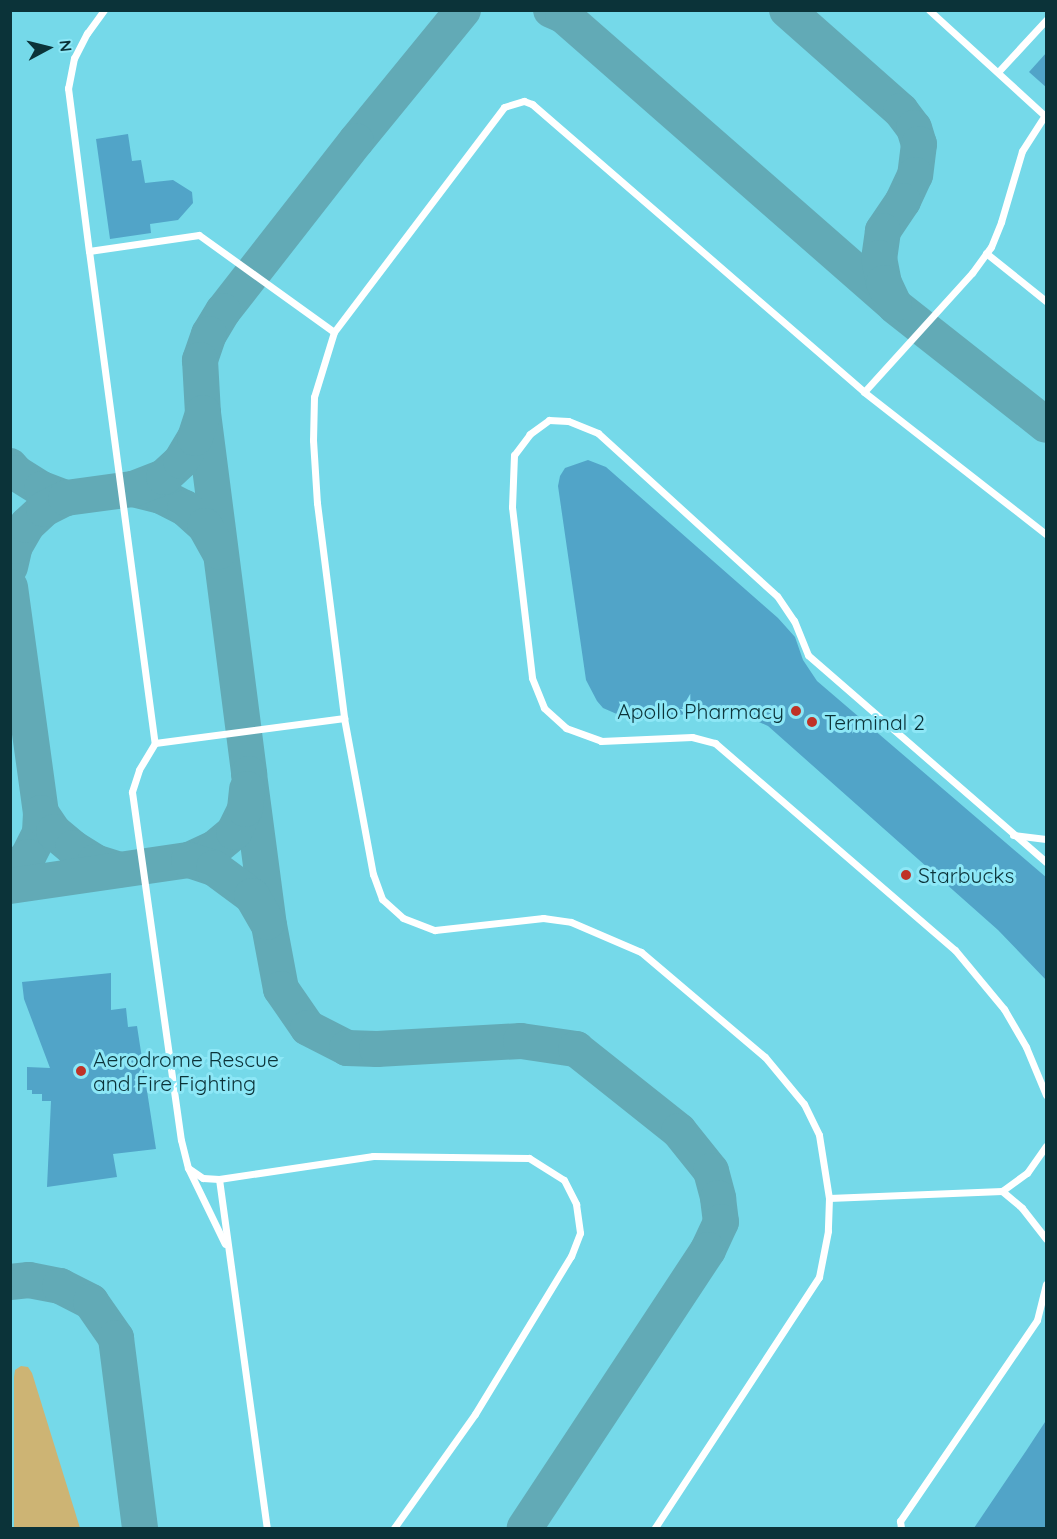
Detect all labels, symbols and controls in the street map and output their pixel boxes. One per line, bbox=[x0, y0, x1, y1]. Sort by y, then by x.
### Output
north arrow bbox=[18, 18, 78, 78]
text: N bbox=[55, 39, 77, 53]
place label: Apollo Pharmacy bbox=[617, 698, 784, 724]
marker: Apollo Pharmacy bbox=[789, 704, 803, 718]
place label: Terminal 2 bbox=[824, 709, 925, 735]
marker: Terminal 2 bbox=[805, 715, 819, 729]
place label: Starbucks bbox=[918, 862, 1014, 888]
marker: Starbucks bbox=[899, 868, 913, 882]
place label: Aerodrome Rescue and Fire Fighting bbox=[93, 1046, 279, 1096]
marker: Aerodrome Rescue and Fire Fighting bbox=[74, 1064, 88, 1078]

